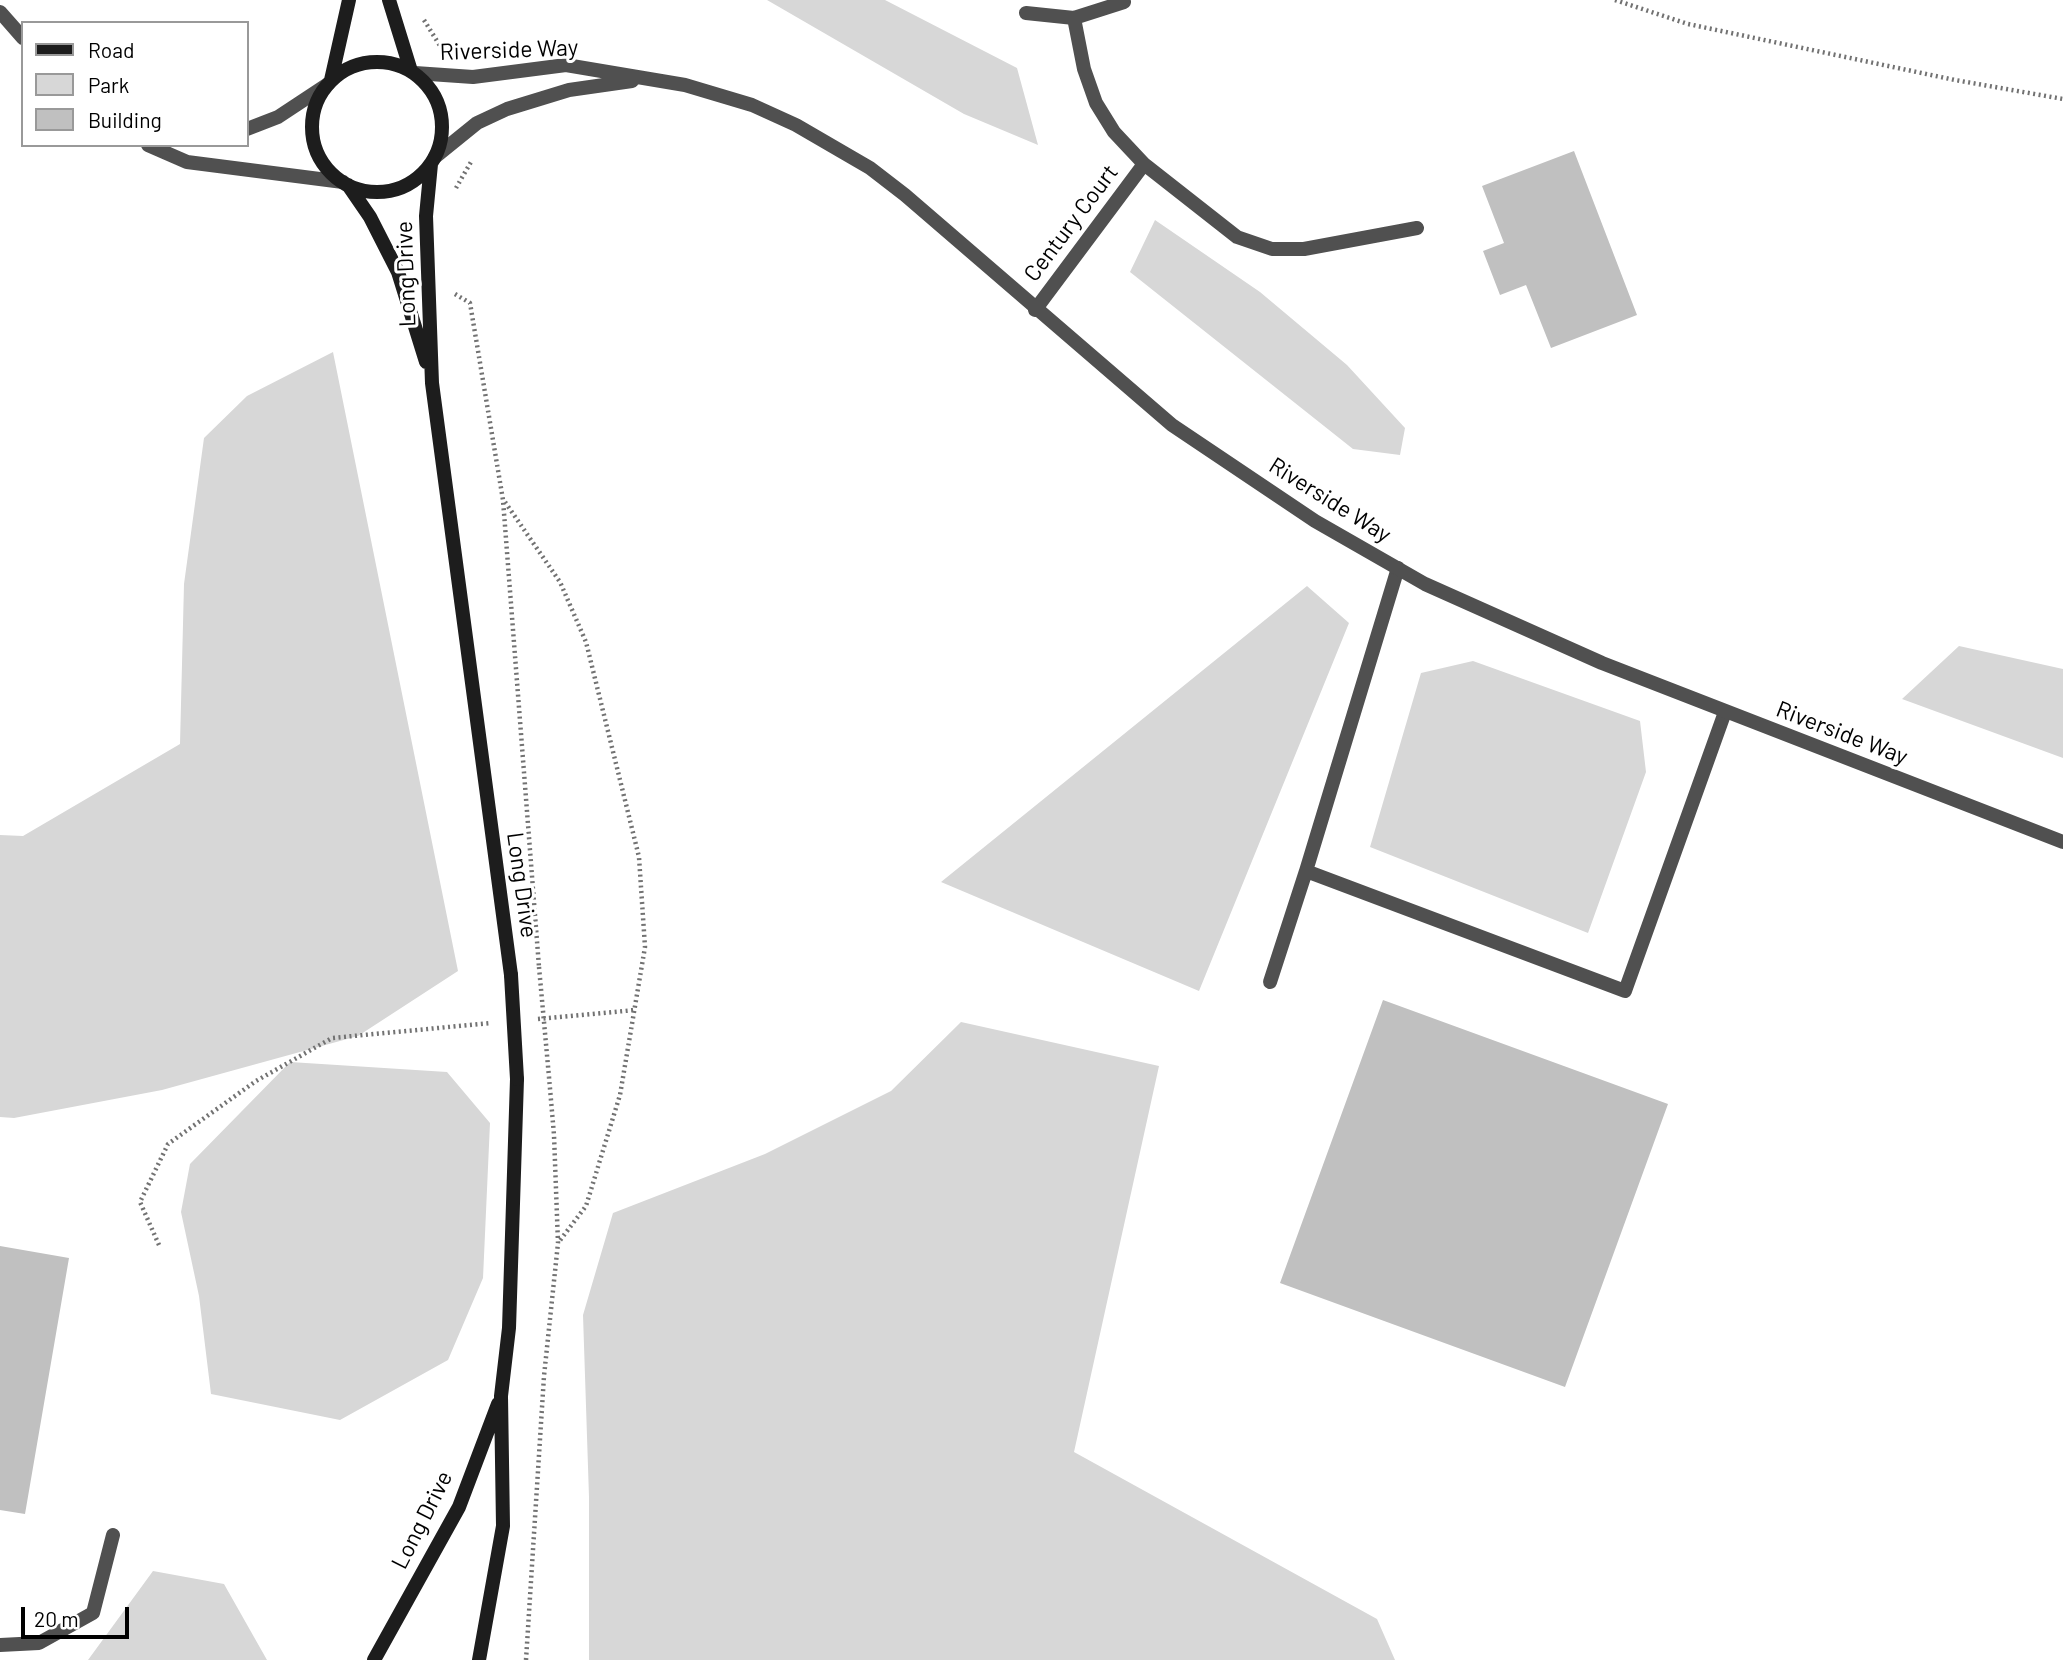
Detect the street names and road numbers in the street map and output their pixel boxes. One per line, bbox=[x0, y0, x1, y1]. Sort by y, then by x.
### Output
street label: Riverside Way bbox=[439, 34, 579, 66]
street label: Century Court bbox=[1018, 159, 1124, 287]
street label: Long Drive bbox=[390, 220, 422, 328]
street label: Riverside Way bbox=[1264, 452, 1396, 548]
street label: Riverside Way bbox=[1772, 695, 1912, 771]
street label: Long Drive bbox=[501, 831, 543, 939]
street label: Long Drive bbox=[386, 1466, 458, 1574]

